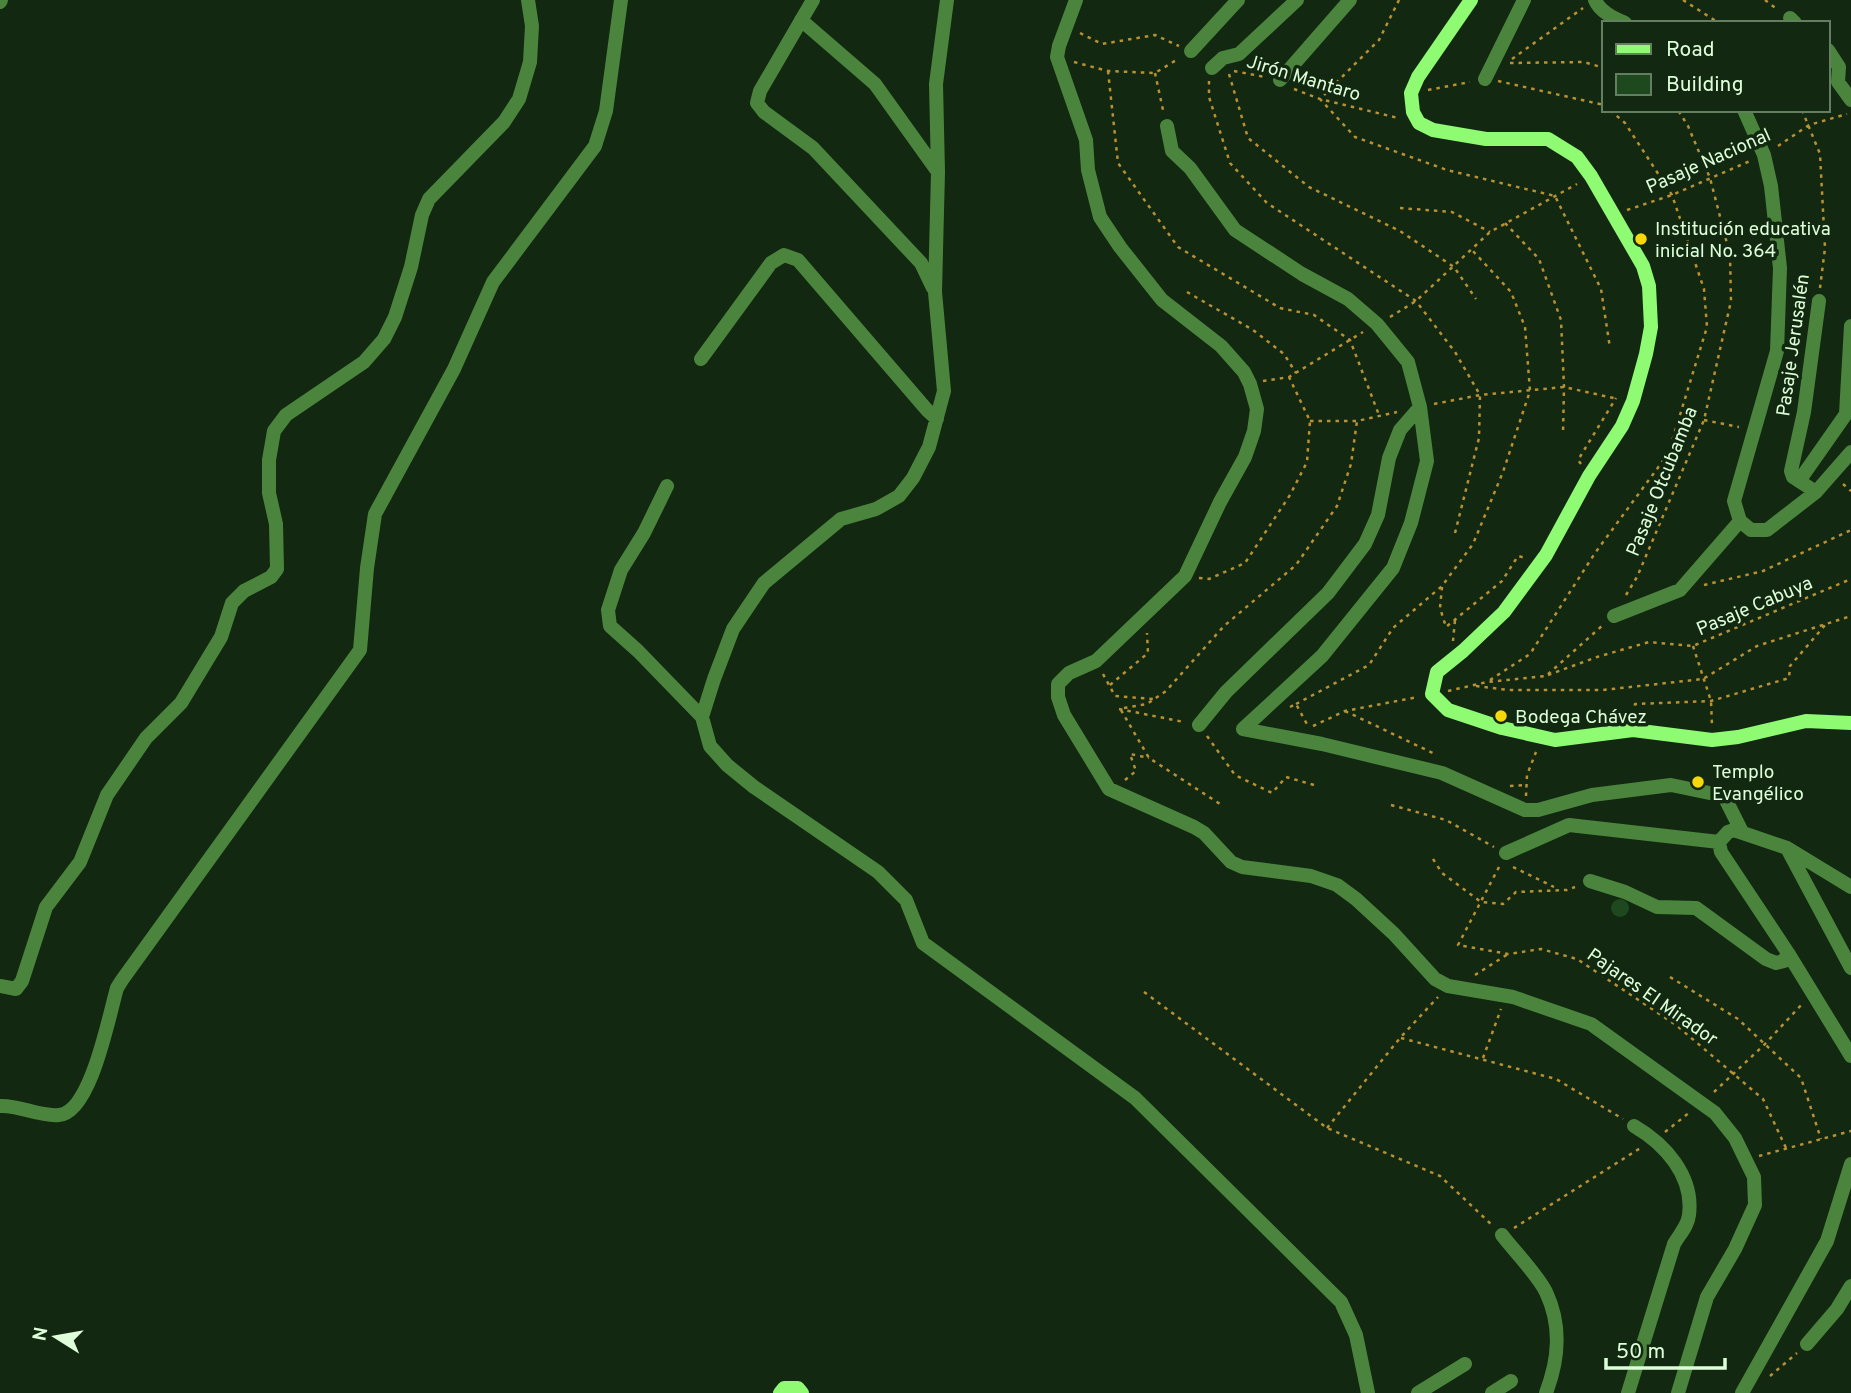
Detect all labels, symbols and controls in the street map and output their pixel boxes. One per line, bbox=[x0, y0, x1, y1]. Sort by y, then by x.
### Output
legend bbox=[1602, 21, 1830, 112]
text: Road bbox=[1666, 37, 1715, 64]
street label: Jirón Mantaro bbox=[1243, 50, 1363, 108]
text: Building bbox=[1666, 72, 1744, 99]
street label: Pasaje Nacional bbox=[1643, 124, 1775, 200]
place label: Institución educativa inicial No. 364 bbox=[1655, 218, 1831, 264]
marker: Institución educativa inicial No. 364 bbox=[1633, 231, 1649, 247]
street label: Pasaje Jerusalén bbox=[1772, 272, 1816, 418]
street label: Pasaje Otcubamba bbox=[1622, 403, 1704, 560]
street label: Pasaje Cabuya bbox=[1693, 572, 1816, 642]
place label: Bodega Chávez bbox=[1515, 706, 1647, 730]
marker: Bodega Chávez bbox=[1493, 708, 1509, 724]
place label: Templo Evangélico bbox=[1712, 761, 1804, 807]
marker: Templo Evangélico bbox=[1690, 774, 1706, 790]
street label: Pajares El Mirador bbox=[1582, 944, 1722, 1052]
north arrow bbox=[21, 1302, 91, 1372]
text: N bbox=[28, 1325, 54, 1343]
scale bar bbox=[1606, 1326, 1725, 1370]
text: 50 m bbox=[1616, 1339, 1665, 1366]

